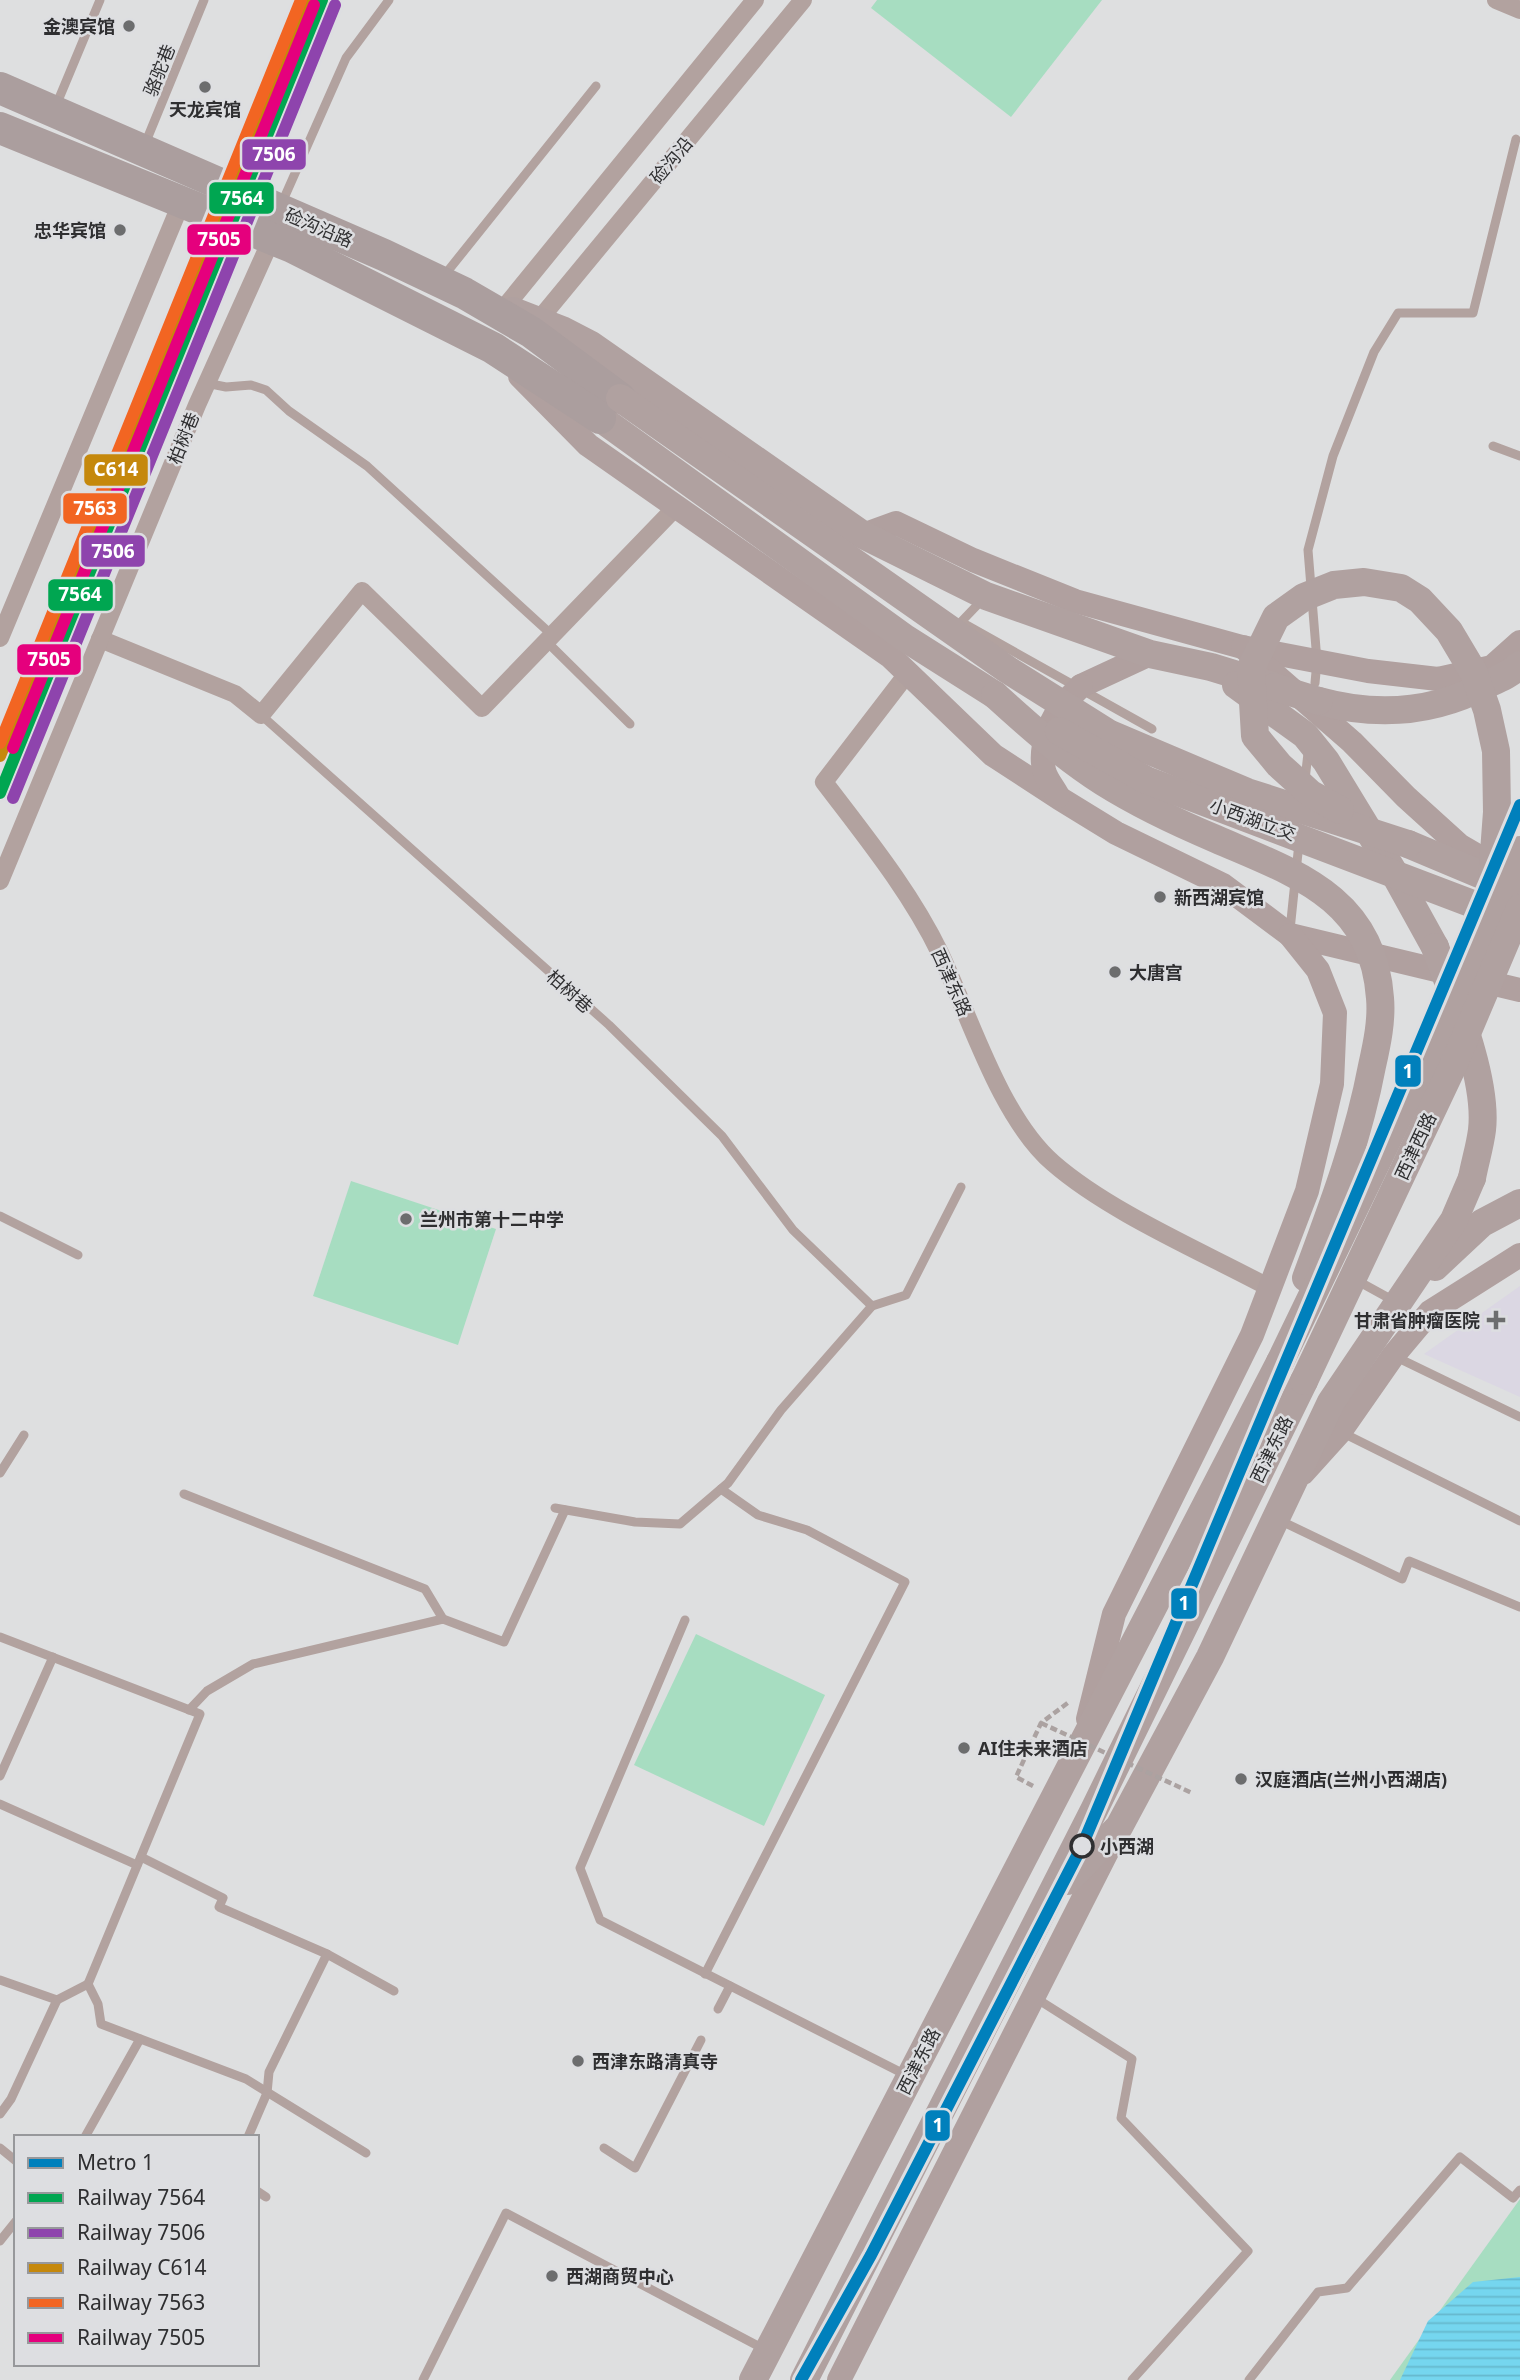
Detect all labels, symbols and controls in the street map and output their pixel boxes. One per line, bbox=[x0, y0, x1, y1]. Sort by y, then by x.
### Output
place label: 金澳宾馆 bbox=[43, 14, 115, 38]
marker: 金澳宾馆 bbox=[121, 18, 137, 34]
street label: 骆驼巷 bbox=[138, 40, 180, 100]
marker: 天龙宾馆 bbox=[197, 79, 213, 95]
place label: 天龙宾馆 bbox=[169, 97, 241, 121]
street label: 硷沟沿 bbox=[644, 132, 698, 188]
line badge: 7506 bbox=[241, 138, 307, 171]
text: 7506 bbox=[252, 141, 296, 167]
line badge: 7564 bbox=[208, 181, 275, 215]
text: 7564 bbox=[220, 185, 264, 211]
street label: 硷沟沿路 bbox=[281, 202, 357, 252]
place label: 忠华宾馆 bbox=[34, 218, 106, 242]
marker: 忠华宾馆 bbox=[112, 222, 128, 238]
line badge: 7505 bbox=[186, 223, 252, 256]
text: 7505 bbox=[197, 226, 241, 252]
street label: 柏树巷 bbox=[162, 408, 204, 468]
line badge: C614 bbox=[83, 453, 149, 487]
text: C614 bbox=[94, 456, 139, 482]
line badge: 7563 bbox=[62, 492, 128, 525]
text: 7563 bbox=[73, 495, 117, 521]
line badge: 7506 bbox=[80, 534, 146, 568]
text: 7506 bbox=[91, 538, 135, 564]
line badge: 7564 bbox=[47, 578, 114, 612]
text: 7564 bbox=[58, 581, 102, 607]
line badge: 7505 bbox=[16, 643, 82, 676]
text: 7505 bbox=[27, 646, 71, 672]
street label: 小西湖立交 bbox=[1207, 792, 1299, 846]
place label: 新西湖宾馆 bbox=[1174, 885, 1264, 909]
marker: 新西湖宾馆 bbox=[1152, 889, 1168, 905]
street label: 西津东路 bbox=[926, 944, 978, 1020]
place label: 大唐宫 bbox=[1129, 960, 1183, 984]
street label: 柏树巷 bbox=[542, 964, 598, 1018]
marker: 大唐宫 bbox=[1107, 964, 1123, 980]
line badge: 1 bbox=[1394, 1054, 1422, 1088]
text: 1 bbox=[1403, 1058, 1413, 1084]
street label: 西津西路 bbox=[1389, 1108, 1441, 1184]
place label: 兰州市第十二中学 bbox=[420, 1207, 564, 1231]
marker: 兰州市第十二中学 bbox=[398, 1211, 414, 1227]
place label: 甘肃省肿瘤医院 bbox=[1354, 1308, 1480, 1332]
marker: 甘肃省肿瘤医院 bbox=[1486, 1310, 1506, 1330]
street label: 西津东路 bbox=[1244, 1411, 1298, 1487]
line badge: 1 bbox=[1170, 1587, 1198, 1620]
text: 1 bbox=[1179, 1590, 1189, 1616]
place label: AI住未来酒店 bbox=[978, 1736, 1087, 1760]
marker: AI住未来酒店 bbox=[956, 1740, 972, 1756]
place label: 汉庭酒店(兰州小西湖店) bbox=[1255, 1767, 1447, 1791]
marker: 汉庭酒店(兰州小西湖店) bbox=[1233, 1771, 1249, 1787]
marker: 小西湖 bbox=[1070, 1834, 1094, 1858]
place label: 小西湖 bbox=[1100, 1834, 1154, 1858]
street label: 西津东路 bbox=[891, 2023, 945, 2099]
place label: 西津东路清真寺 bbox=[592, 2049, 718, 2073]
marker: 西津东路清真寺 bbox=[570, 2053, 586, 2069]
line badge: 1 bbox=[924, 2109, 951, 2142]
text: 1 bbox=[933, 2112, 943, 2138]
legend bbox=[14, 2135, 259, 2366]
text: Metro 1 bbox=[77, 2148, 154, 2176]
text: Railway 7564 bbox=[77, 2183, 205, 2211]
text: Railway 7506 bbox=[77, 2218, 205, 2246]
text: Railway C614 bbox=[77, 2253, 206, 2281]
place label: 西湖商贸中心 bbox=[566, 2264, 674, 2288]
marker: 西湖商贸中心 bbox=[544, 2268, 560, 2284]
text: Railway 7563 bbox=[77, 2288, 205, 2316]
text: Railway 7505 bbox=[77, 2323, 205, 2351]

